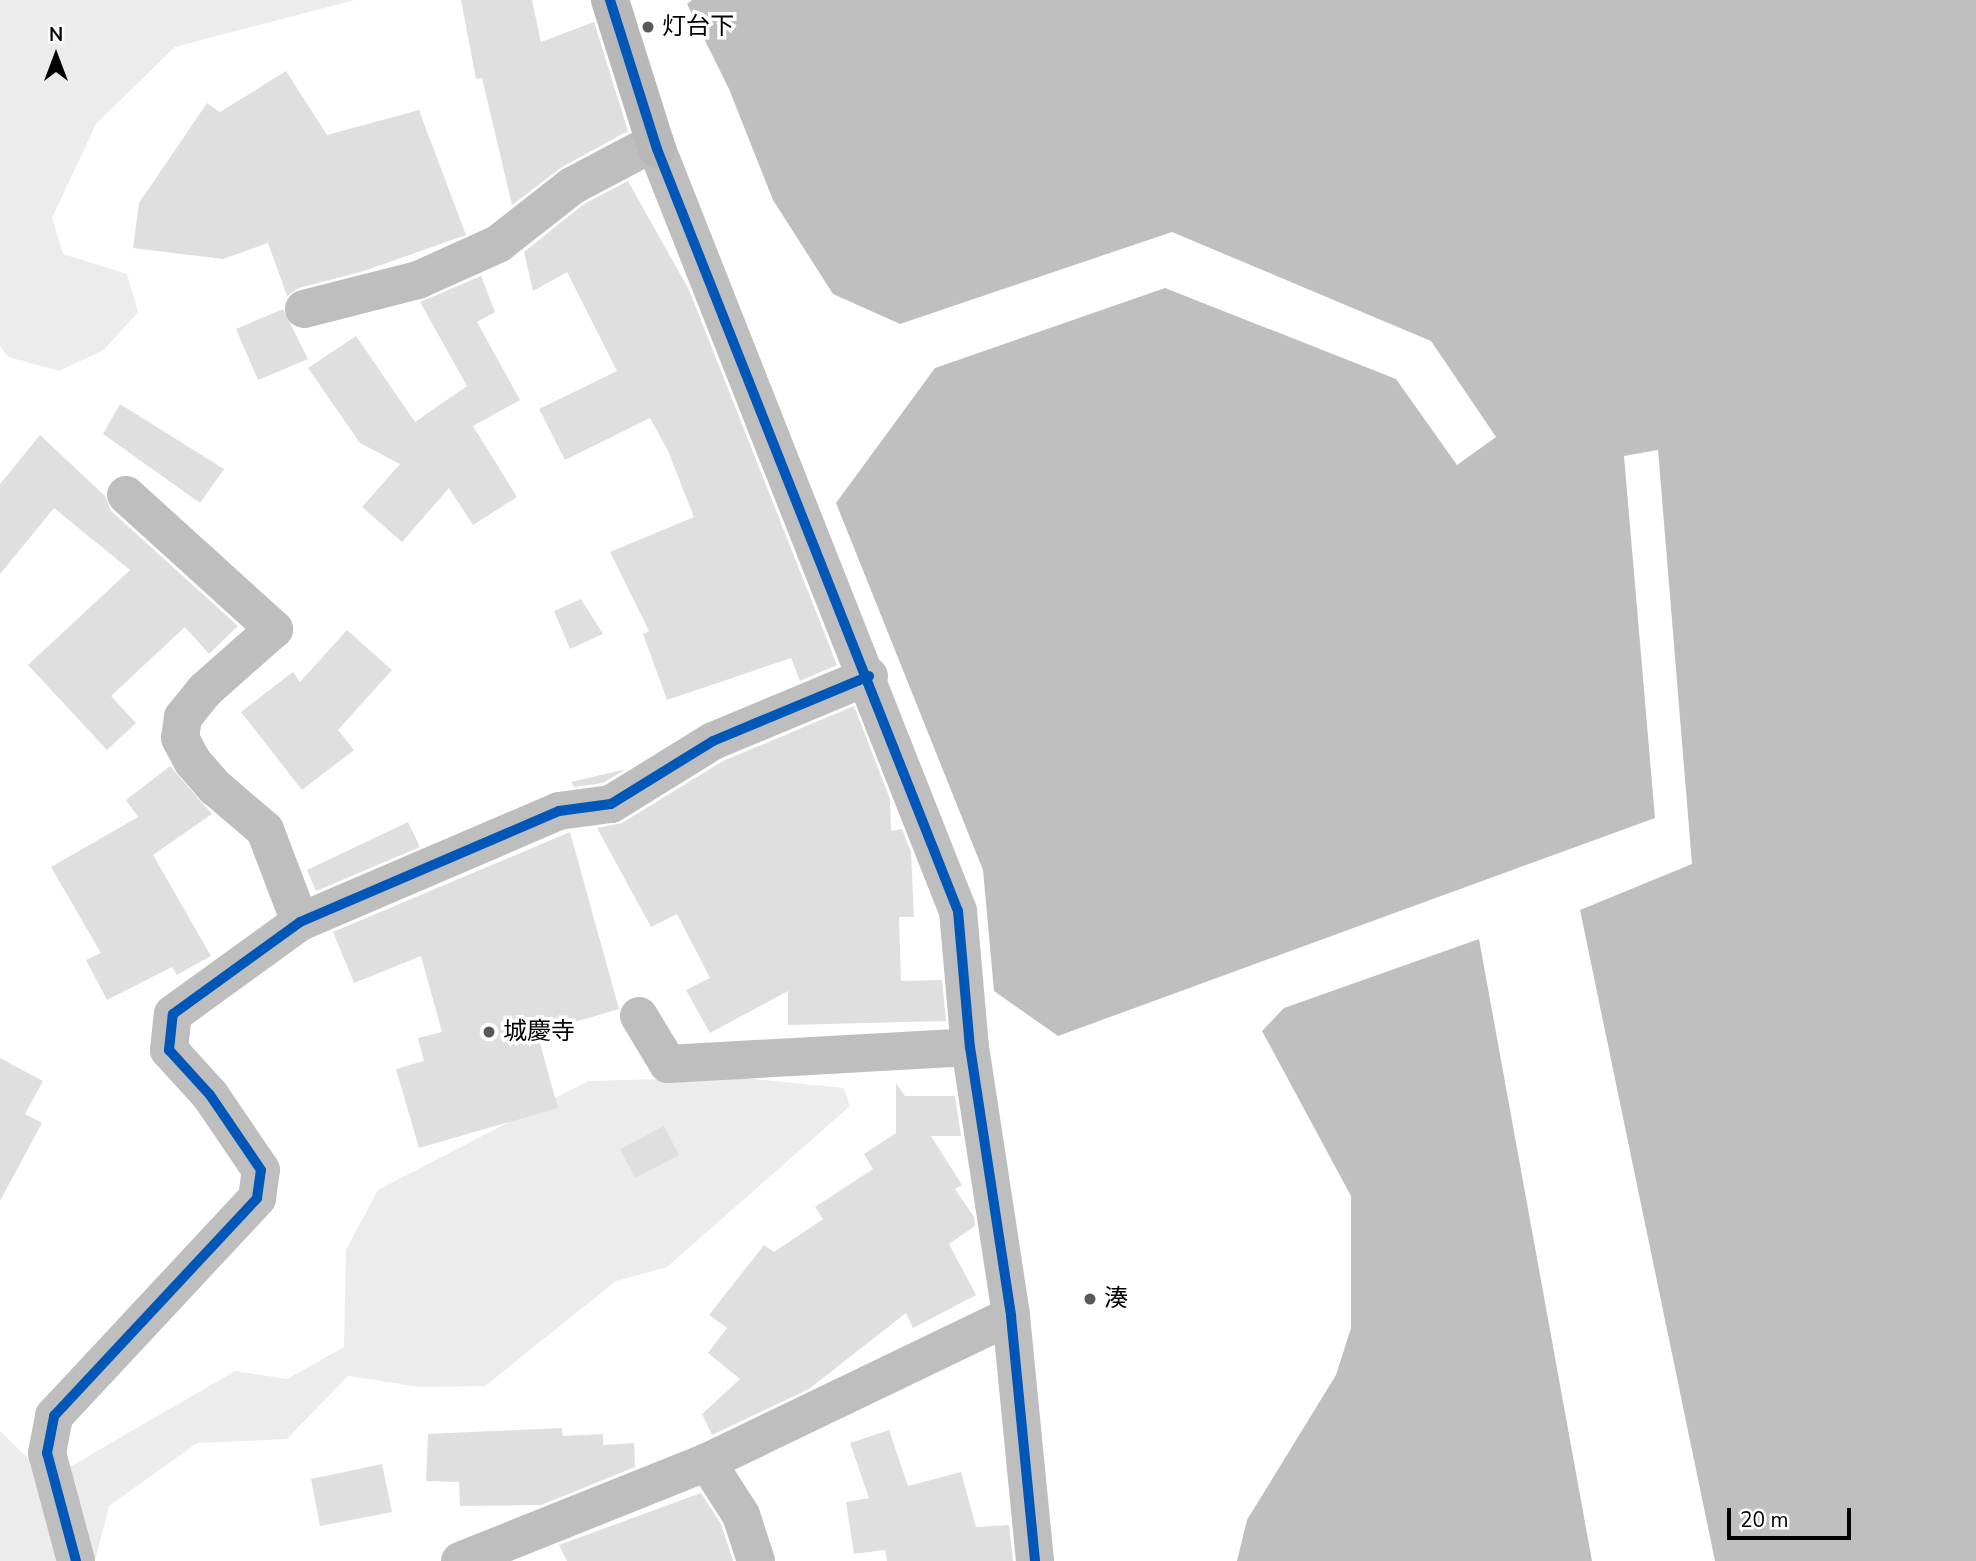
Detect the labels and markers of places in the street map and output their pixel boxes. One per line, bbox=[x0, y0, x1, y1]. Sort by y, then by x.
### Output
place label: 灯台下 bbox=[662, 13, 734, 41]
marker: 灯台下 bbox=[640, 19, 656, 35]
place label: 城慶寺 bbox=[503, 1018, 575, 1046]
marker: 城慶寺 bbox=[481, 1024, 497, 1040]
place label: 湊 bbox=[1104, 1285, 1128, 1313]
marker: 湊 bbox=[1082, 1291, 1098, 1307]

